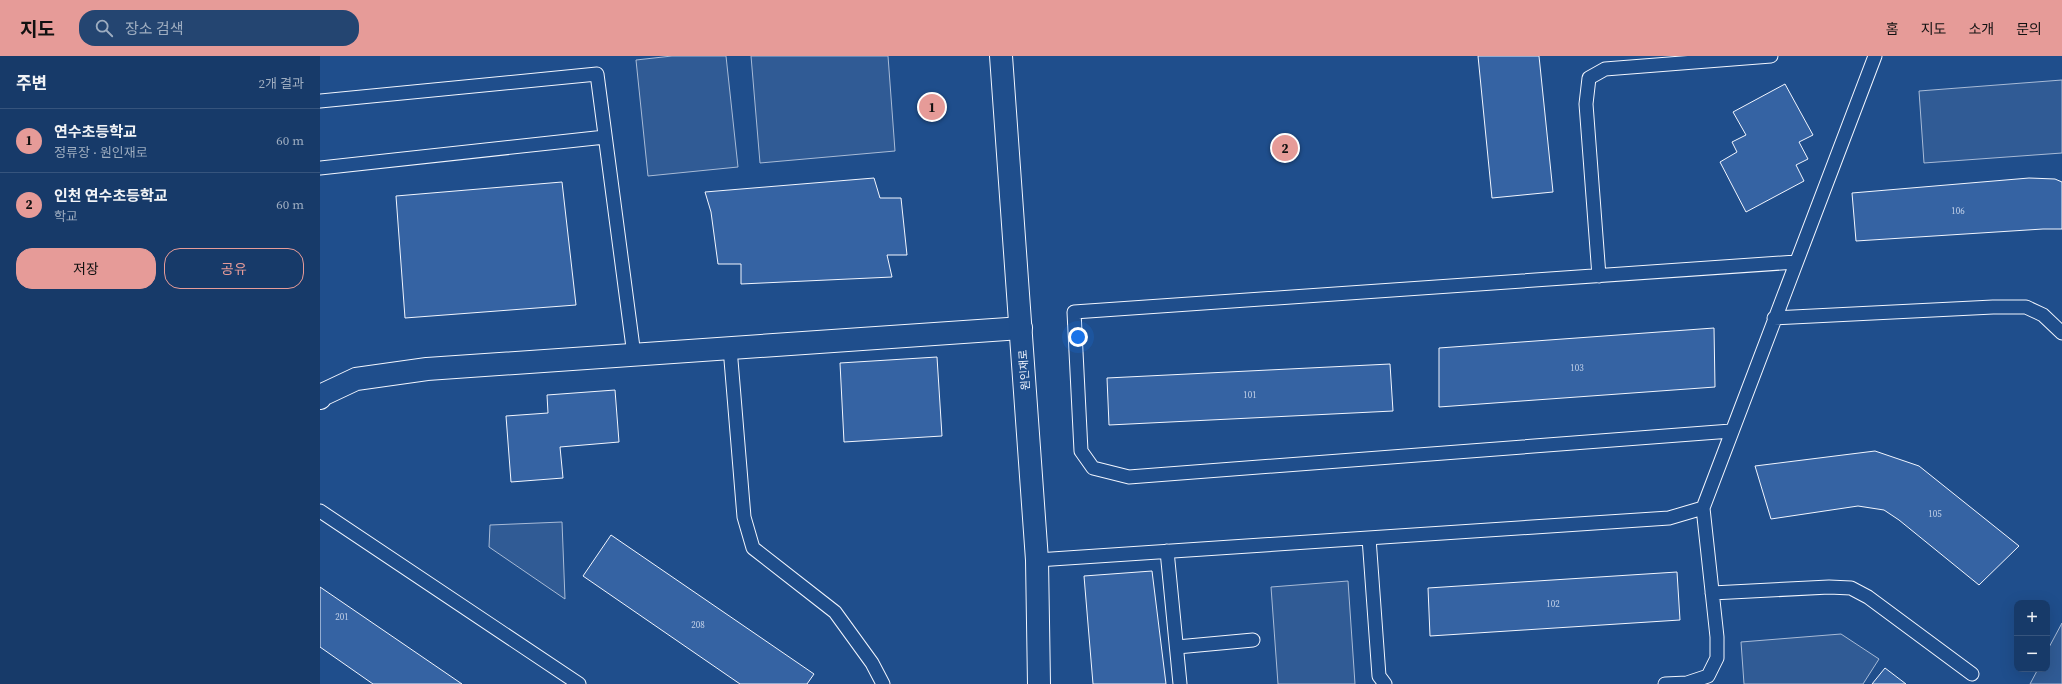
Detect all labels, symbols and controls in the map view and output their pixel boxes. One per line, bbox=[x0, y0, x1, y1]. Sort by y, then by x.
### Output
search box bbox=[79, 10, 359, 46]
text: 지도 bbox=[20, 16, 55, 42]
icon: search bbox=[93, 17, 115, 39]
text: 장소 검색 bbox=[125, 18, 184, 39]
text: 홈 bbox=[1886, 19, 1899, 39]
text: 지도 bbox=[1921, 19, 1946, 39]
text: 소개 bbox=[1968, 19, 1994, 39]
text: 문의 bbox=[2016, 19, 2042, 39]
text: 주변 bbox=[16, 71, 47, 95]
text: 2개 결과 bbox=[259, 75, 304, 92]
pin: 1 bbox=[919, 92, 945, 122]
text: 연수초등학교 bbox=[54, 121, 137, 142]
text: 1 bbox=[25, 132, 33, 149]
text: 60 m bbox=[276, 132, 304, 149]
pin: 2 bbox=[1272, 133, 1298, 163]
text: 정류장 · 원인재로 bbox=[54, 144, 148, 161]
text: 인천 연수초등학교 bbox=[54, 185, 168, 206]
text: 2 bbox=[25, 196, 33, 213]
text: 60 m bbox=[276, 196, 304, 213]
house number: 106 bbox=[1951, 205, 1965, 217]
text: 학교 bbox=[54, 208, 78, 225]
button: 저장 bbox=[16, 248, 156, 289]
button: 공유 bbox=[164, 248, 304, 289]
your location bbox=[1068, 327, 1088, 347]
street label: 원인재로 bbox=[1016, 349, 1033, 391]
house number: 103 bbox=[1570, 362, 1584, 374]
house number: 101 bbox=[1243, 389, 1257, 401]
house number: 105 bbox=[1928, 508, 1942, 520]
house number: 102 bbox=[1546, 598, 1560, 610]
map controls bbox=[2014, 600, 2050, 672]
button: + bbox=[2014, 600, 2050, 636]
house number: 201 bbox=[335, 611, 349, 623]
house number: 208 bbox=[691, 619, 705, 631]
button: − bbox=[2014, 636, 2050, 672]

